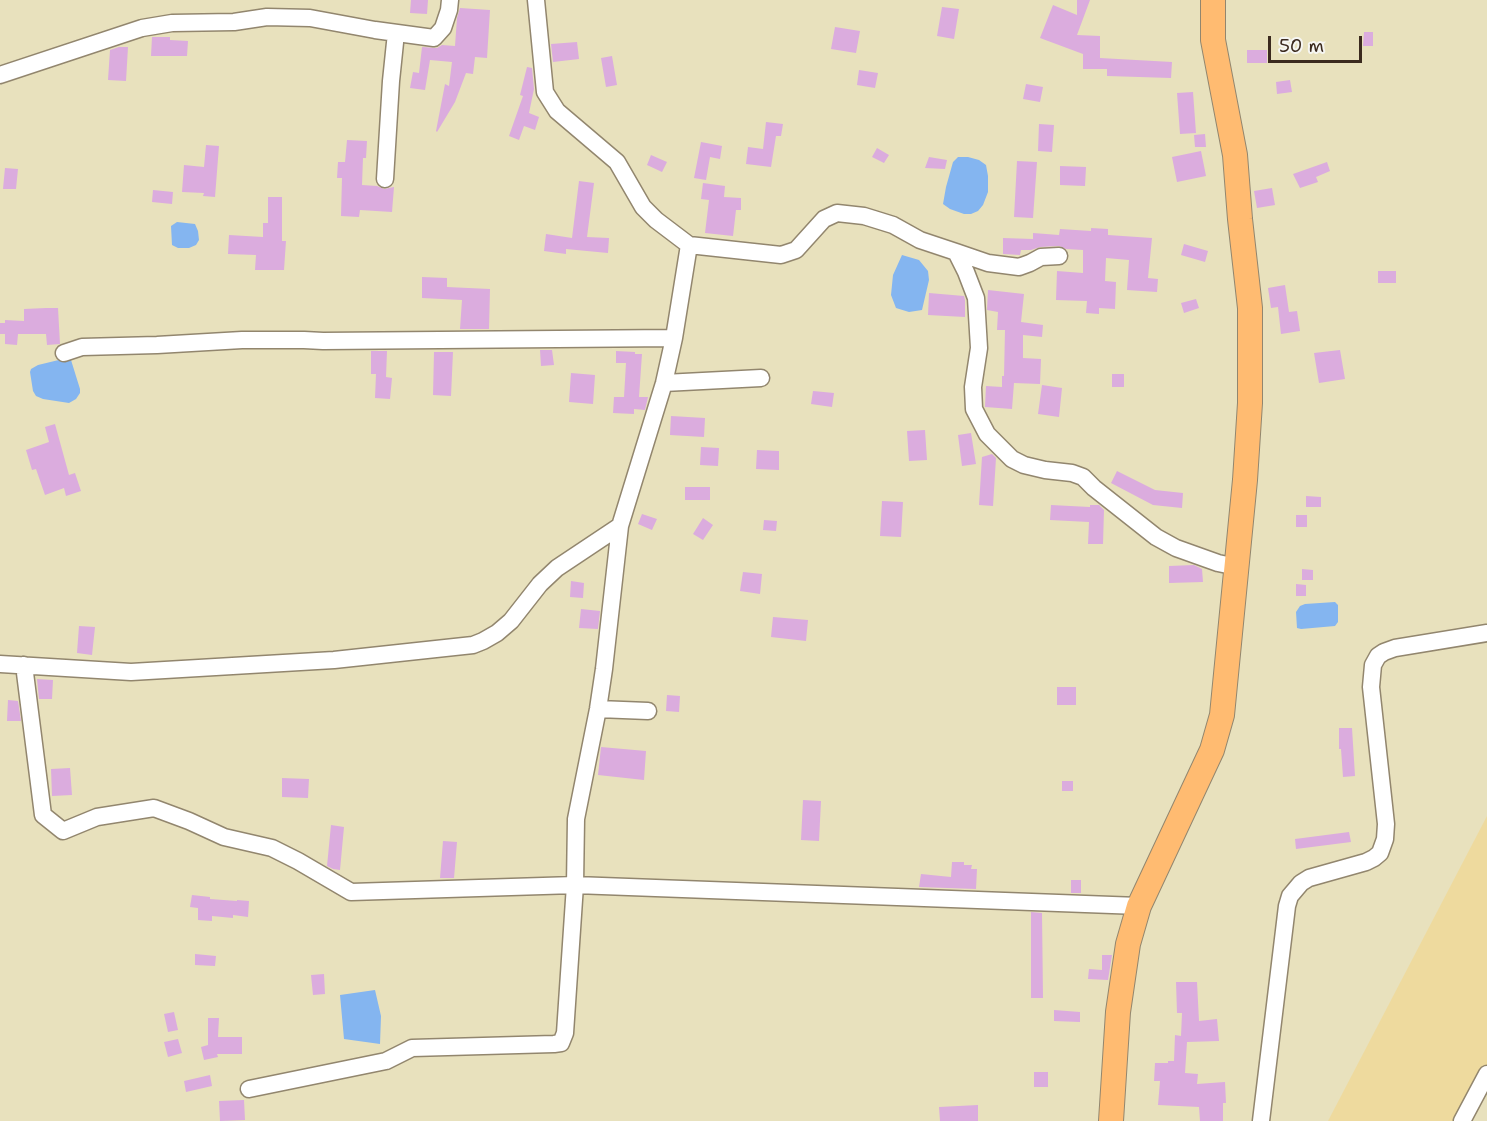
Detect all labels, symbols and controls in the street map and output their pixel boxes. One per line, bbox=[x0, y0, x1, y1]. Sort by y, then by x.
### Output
scale bar bbox=[1271, 24, 1366, 62]
text: 50 m bbox=[1279, 34, 1324, 58]

